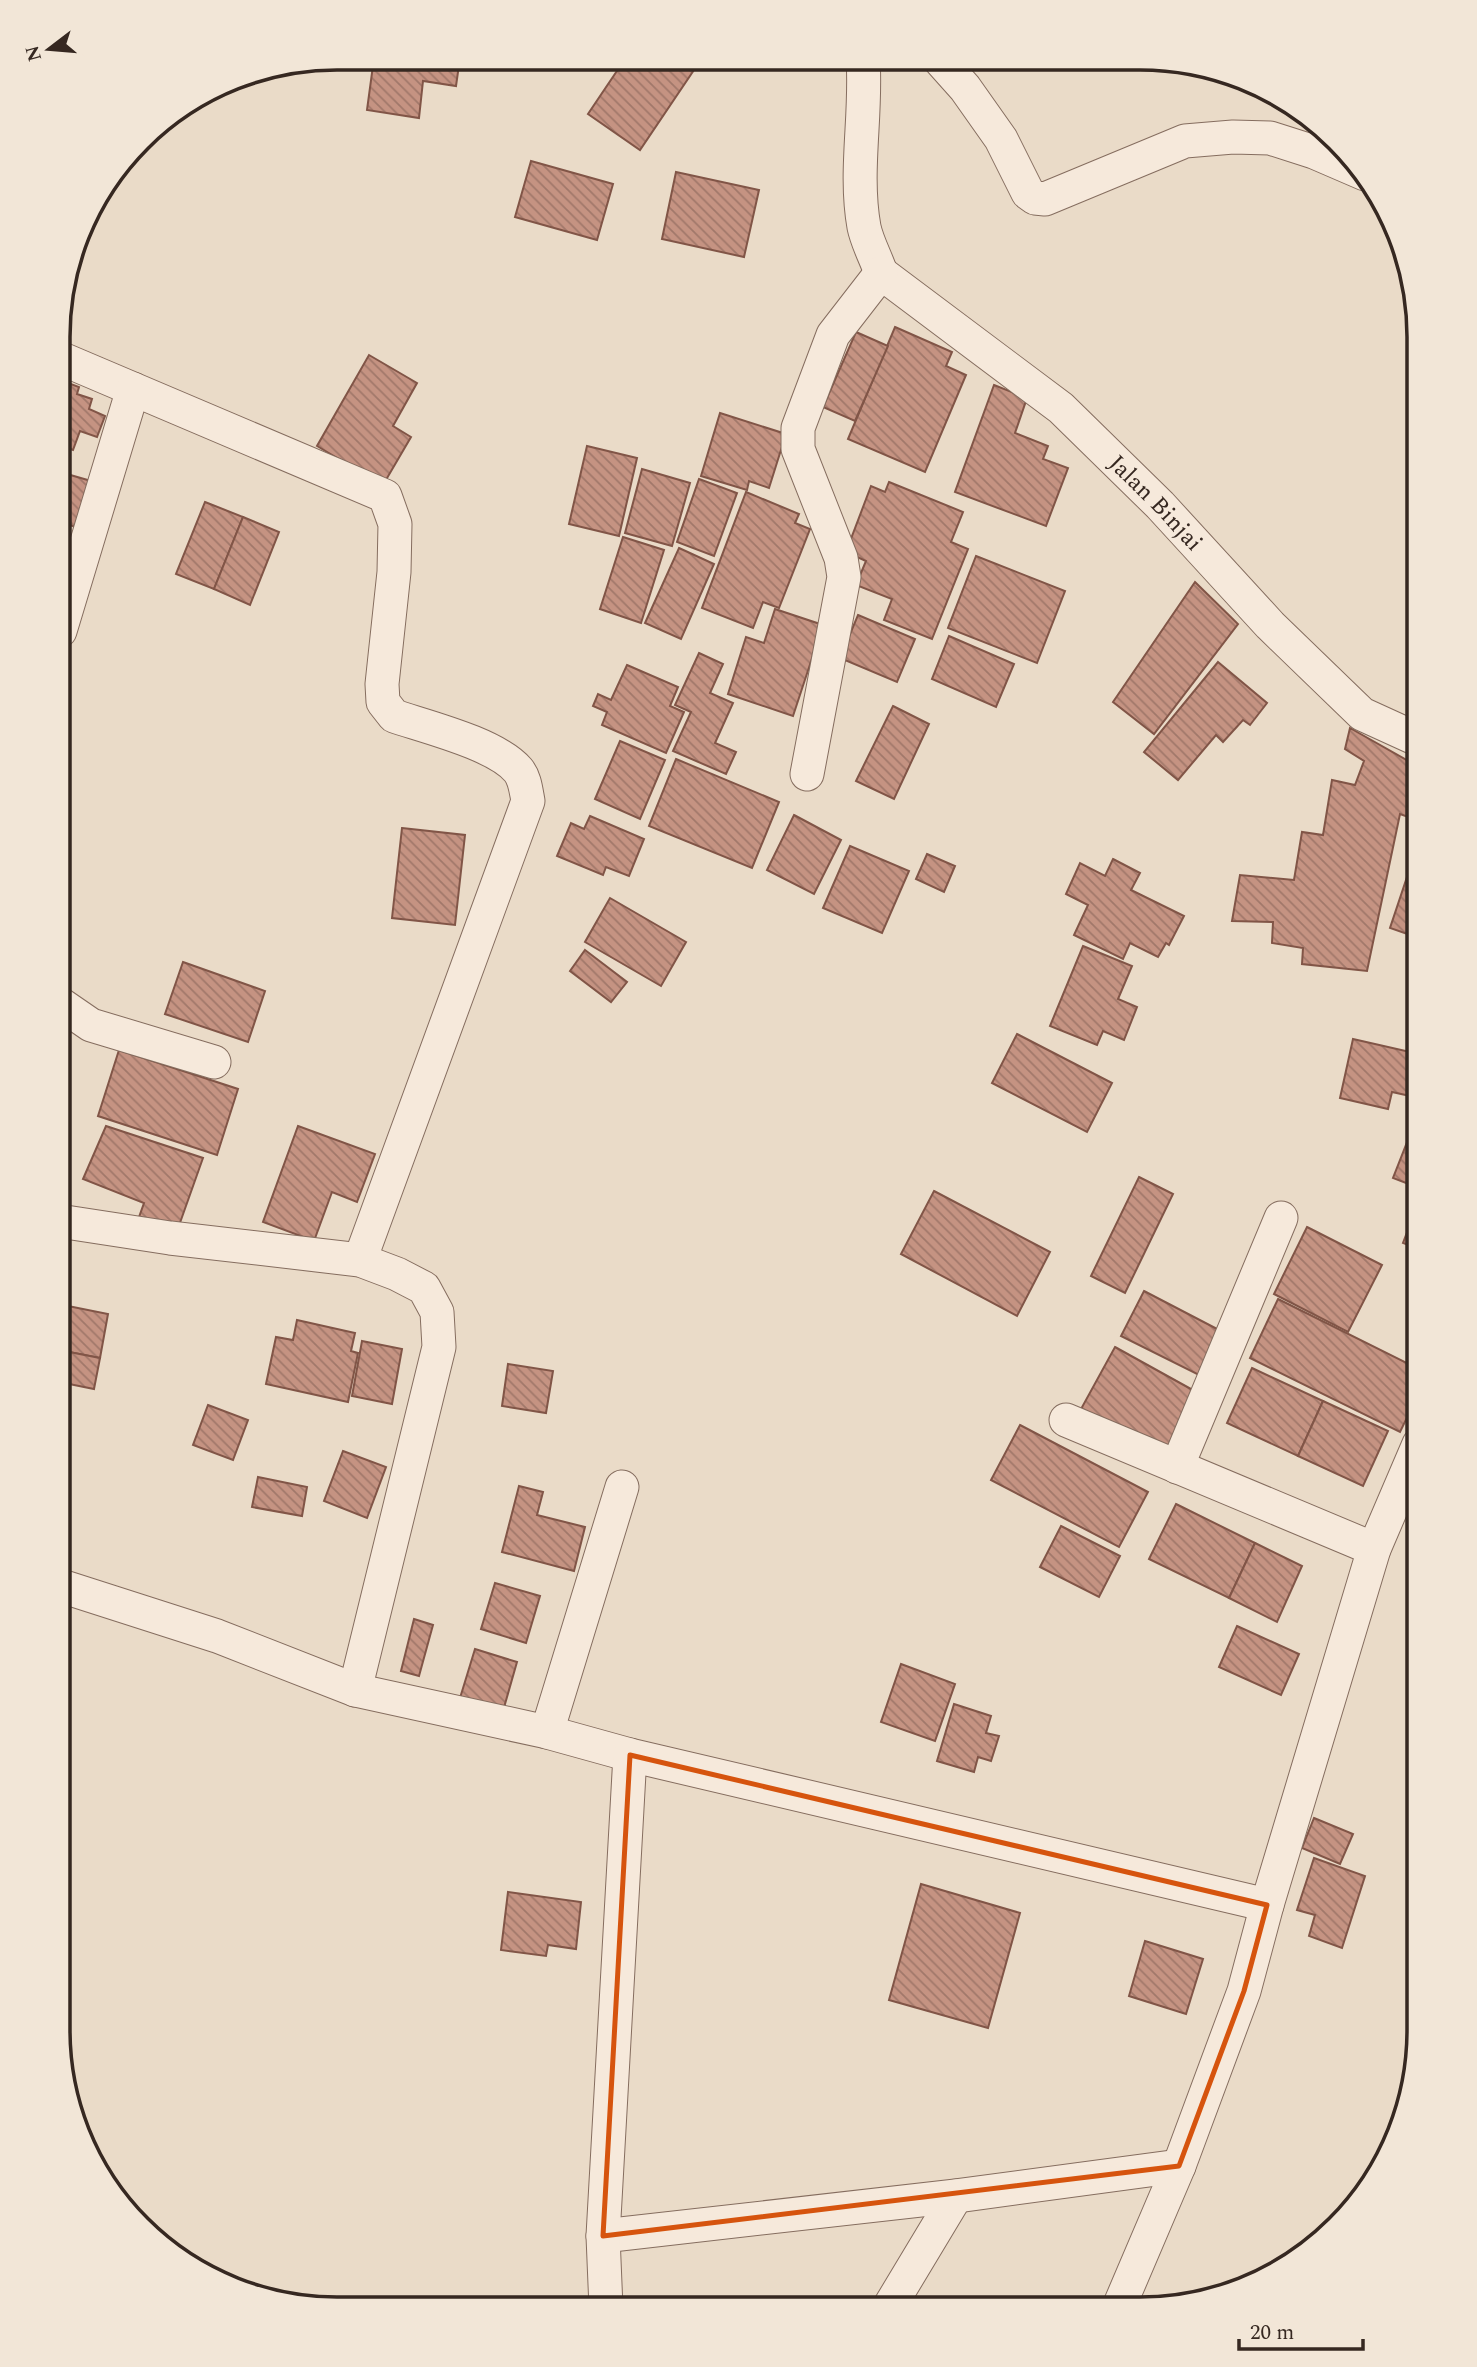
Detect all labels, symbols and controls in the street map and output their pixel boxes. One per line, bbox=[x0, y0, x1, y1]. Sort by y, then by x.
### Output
north arrow bbox=[14, 14, 84, 84]
text: N bbox=[18, 42, 50, 65]
street label: Jalan Binjai bbox=[1099, 447, 1211, 560]
scale bar bbox=[1239, 2308, 1363, 2352]
text: 20 m bbox=[1250, 2317, 1294, 2349]

